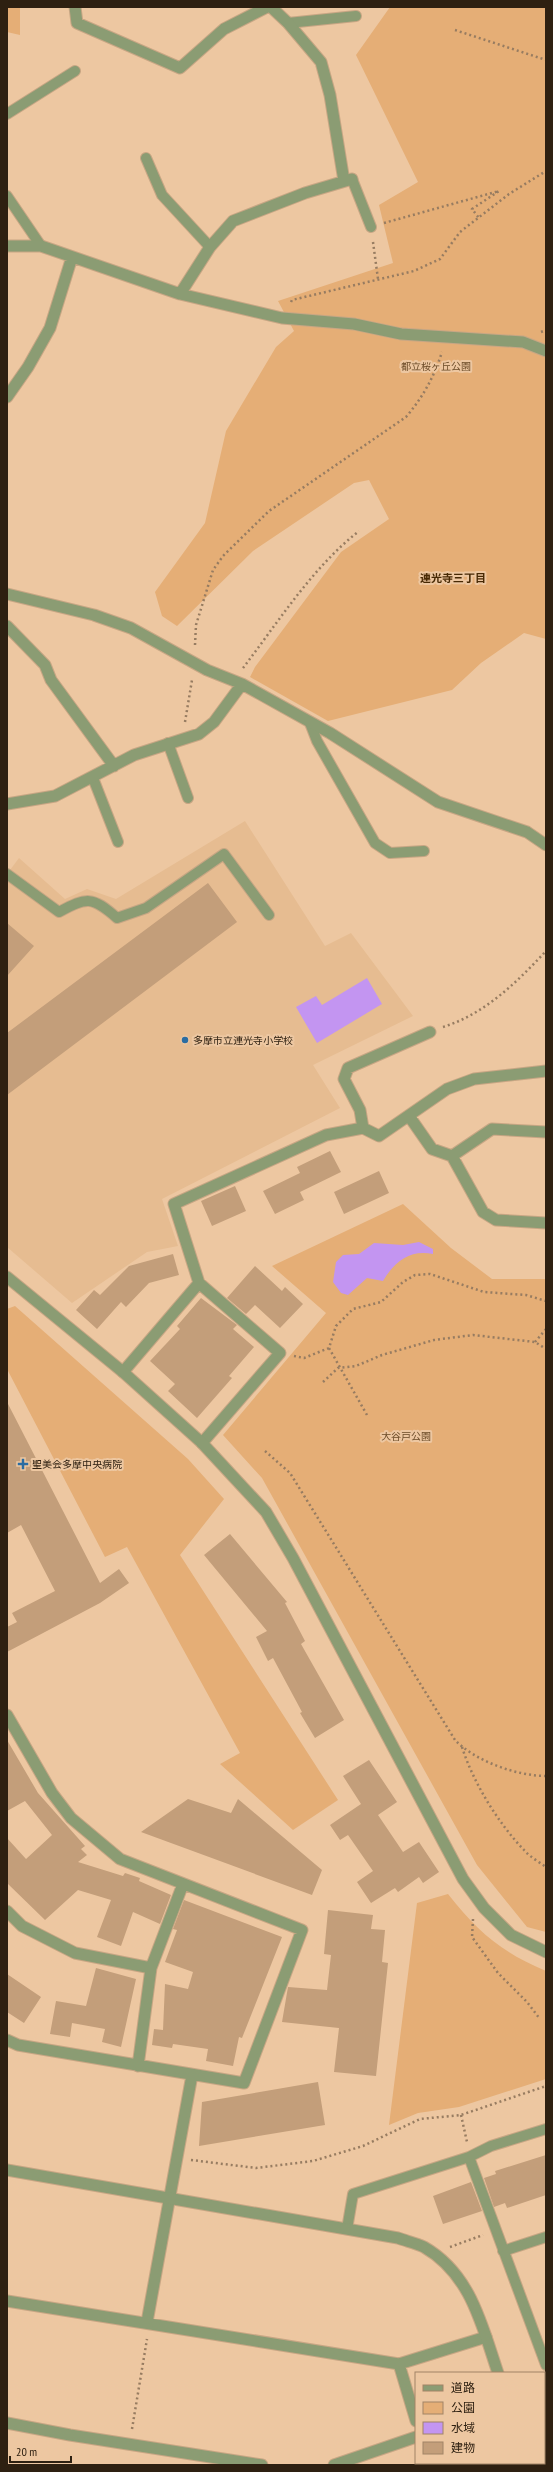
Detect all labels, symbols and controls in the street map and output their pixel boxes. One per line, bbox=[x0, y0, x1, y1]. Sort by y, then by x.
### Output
park label: 都立桜ヶ丘公園 bbox=[401, 360, 471, 373]
district label: 連光寺三丁目 bbox=[420, 571, 486, 585]
place label: 多摩市立連光寺小学校 bbox=[193, 1034, 293, 1047]
marker: 多摩市立連光寺小学校 bbox=[180, 1035, 190, 1045]
park label: 大谷戸公園 bbox=[381, 1430, 431, 1443]
marker: 聖美会多摩中央病院 bbox=[17, 1458, 29, 1470]
place label: 聖美会多摩中央病院 bbox=[32, 1458, 122, 1471]
legend bbox=[415, 2372, 545, 2464]
text: 道路 bbox=[451, 2380, 475, 2395]
text: 公園 bbox=[451, 2400, 475, 2415]
text: 水域 bbox=[451, 2420, 475, 2435]
scale bar bbox=[10, 2438, 71, 2464]
text: 建物 bbox=[451, 2440, 475, 2455]
text: 20 m bbox=[16, 2444, 37, 2459]

